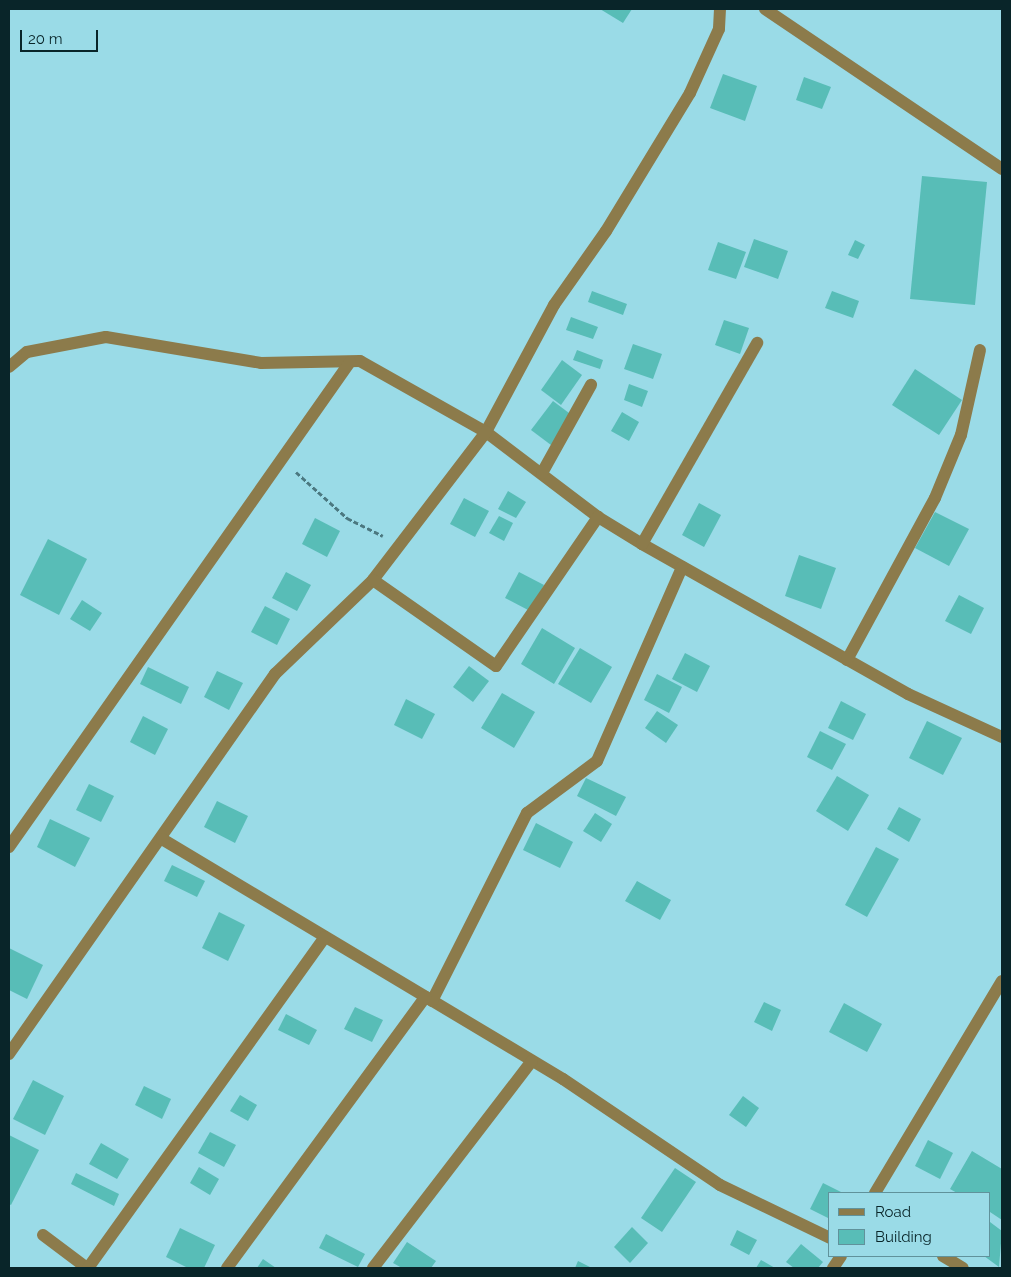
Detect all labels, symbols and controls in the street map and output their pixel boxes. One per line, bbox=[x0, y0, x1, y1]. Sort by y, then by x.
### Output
scale bar bbox=[22, 20, 100, 52]
text: 20 m bbox=[28, 30, 63, 48]
legend bbox=[828, 1192, 991, 1257]
text: Road bbox=[875, 1203, 911, 1221]
text: Building bbox=[875, 1228, 932, 1246]

